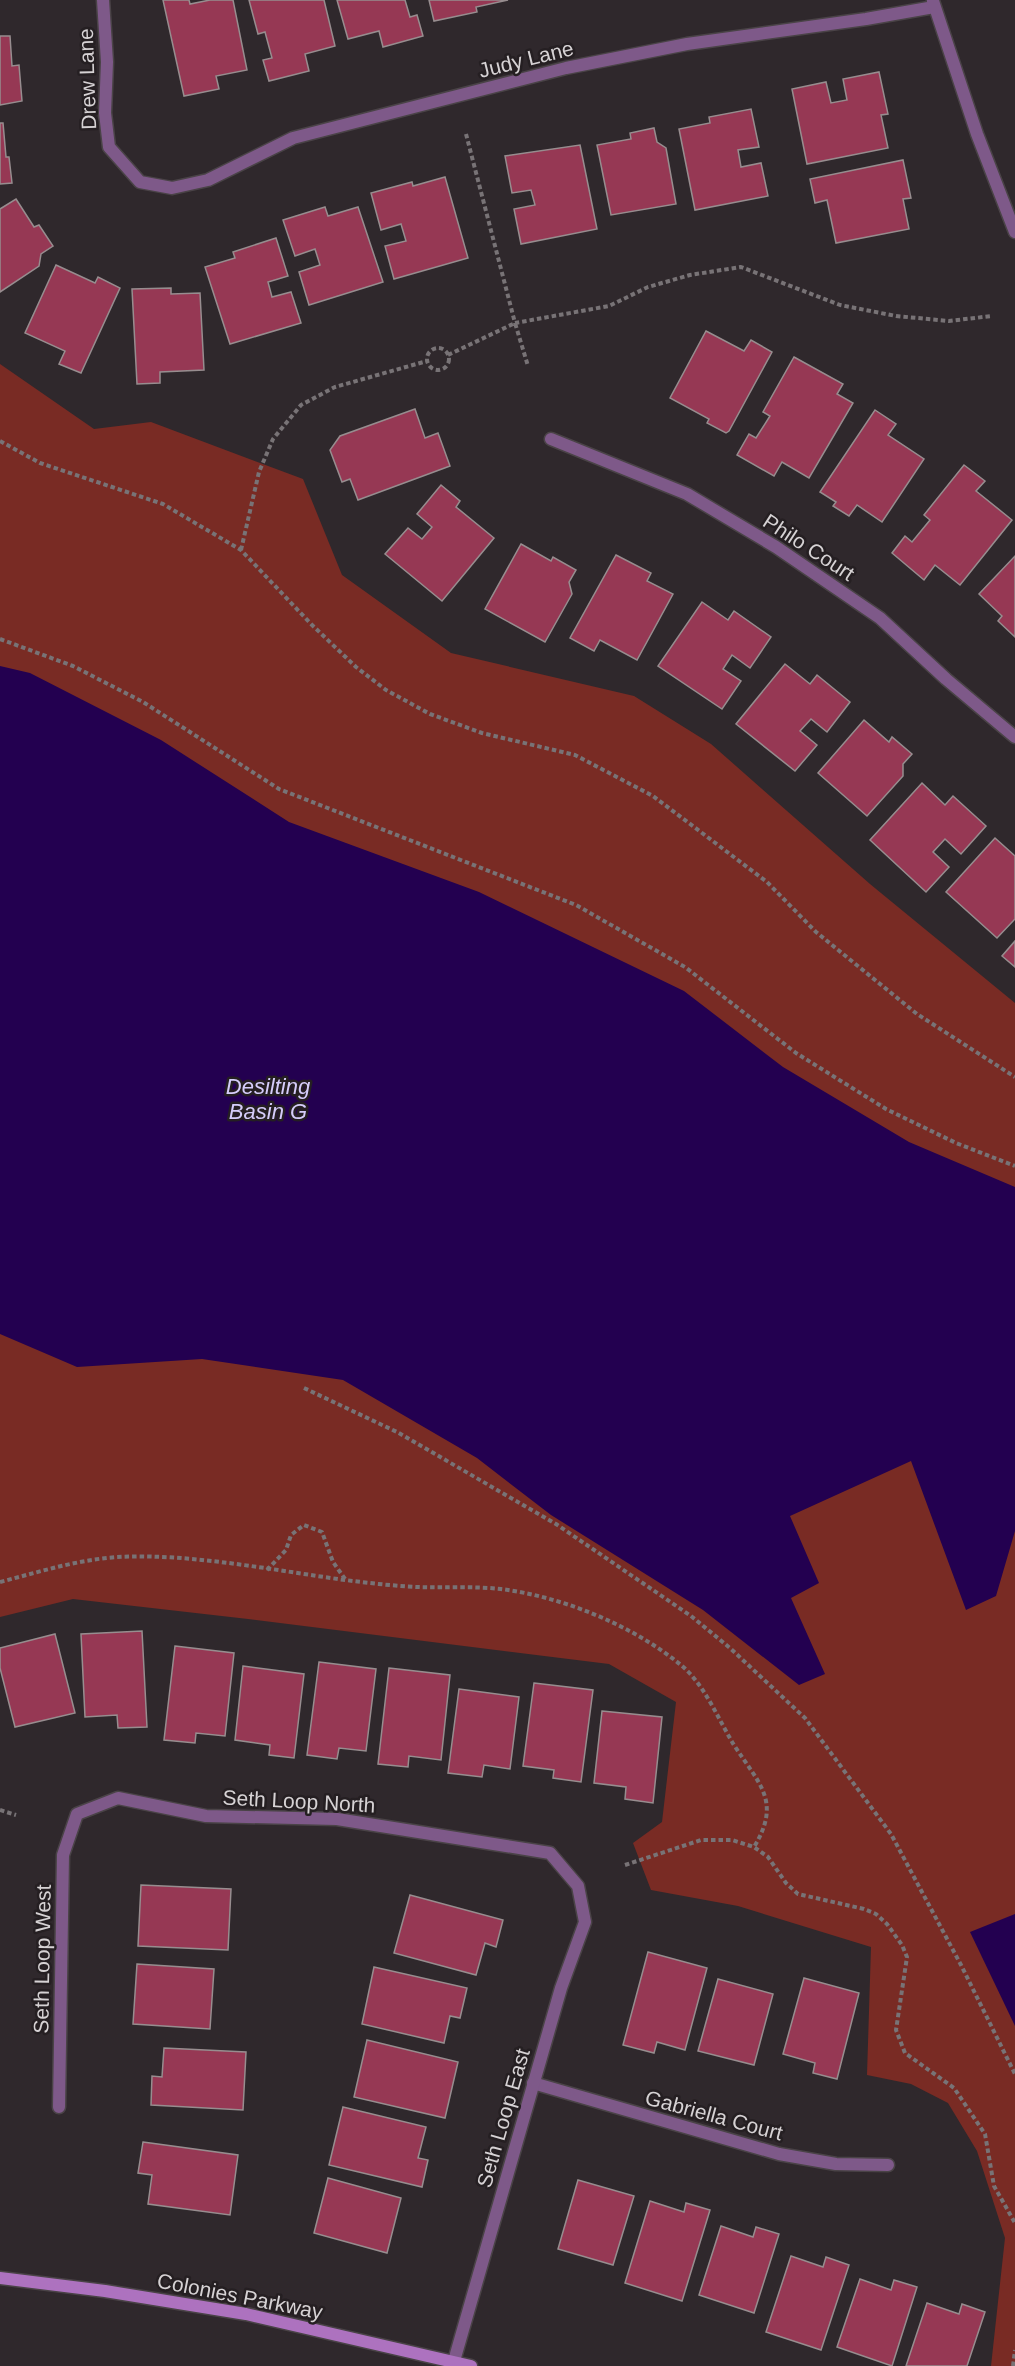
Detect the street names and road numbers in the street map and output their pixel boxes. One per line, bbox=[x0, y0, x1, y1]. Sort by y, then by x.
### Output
street label: Drew Lane bbox=[74, 28, 100, 130]
street label: Judy Lane bbox=[476, 36, 576, 82]
street label: Philo Court bbox=[759, 509, 859, 585]
street label: Seth Loop North bbox=[222, 1786, 376, 1816]
street label: Seth Loop West bbox=[29, 1884, 55, 2034]
street label: Seth Loop East bbox=[472, 2046, 534, 2190]
street label: Gabriella Court bbox=[643, 2086, 785, 2144]
street label: Colonies Parkway bbox=[155, 2269, 325, 2323]

